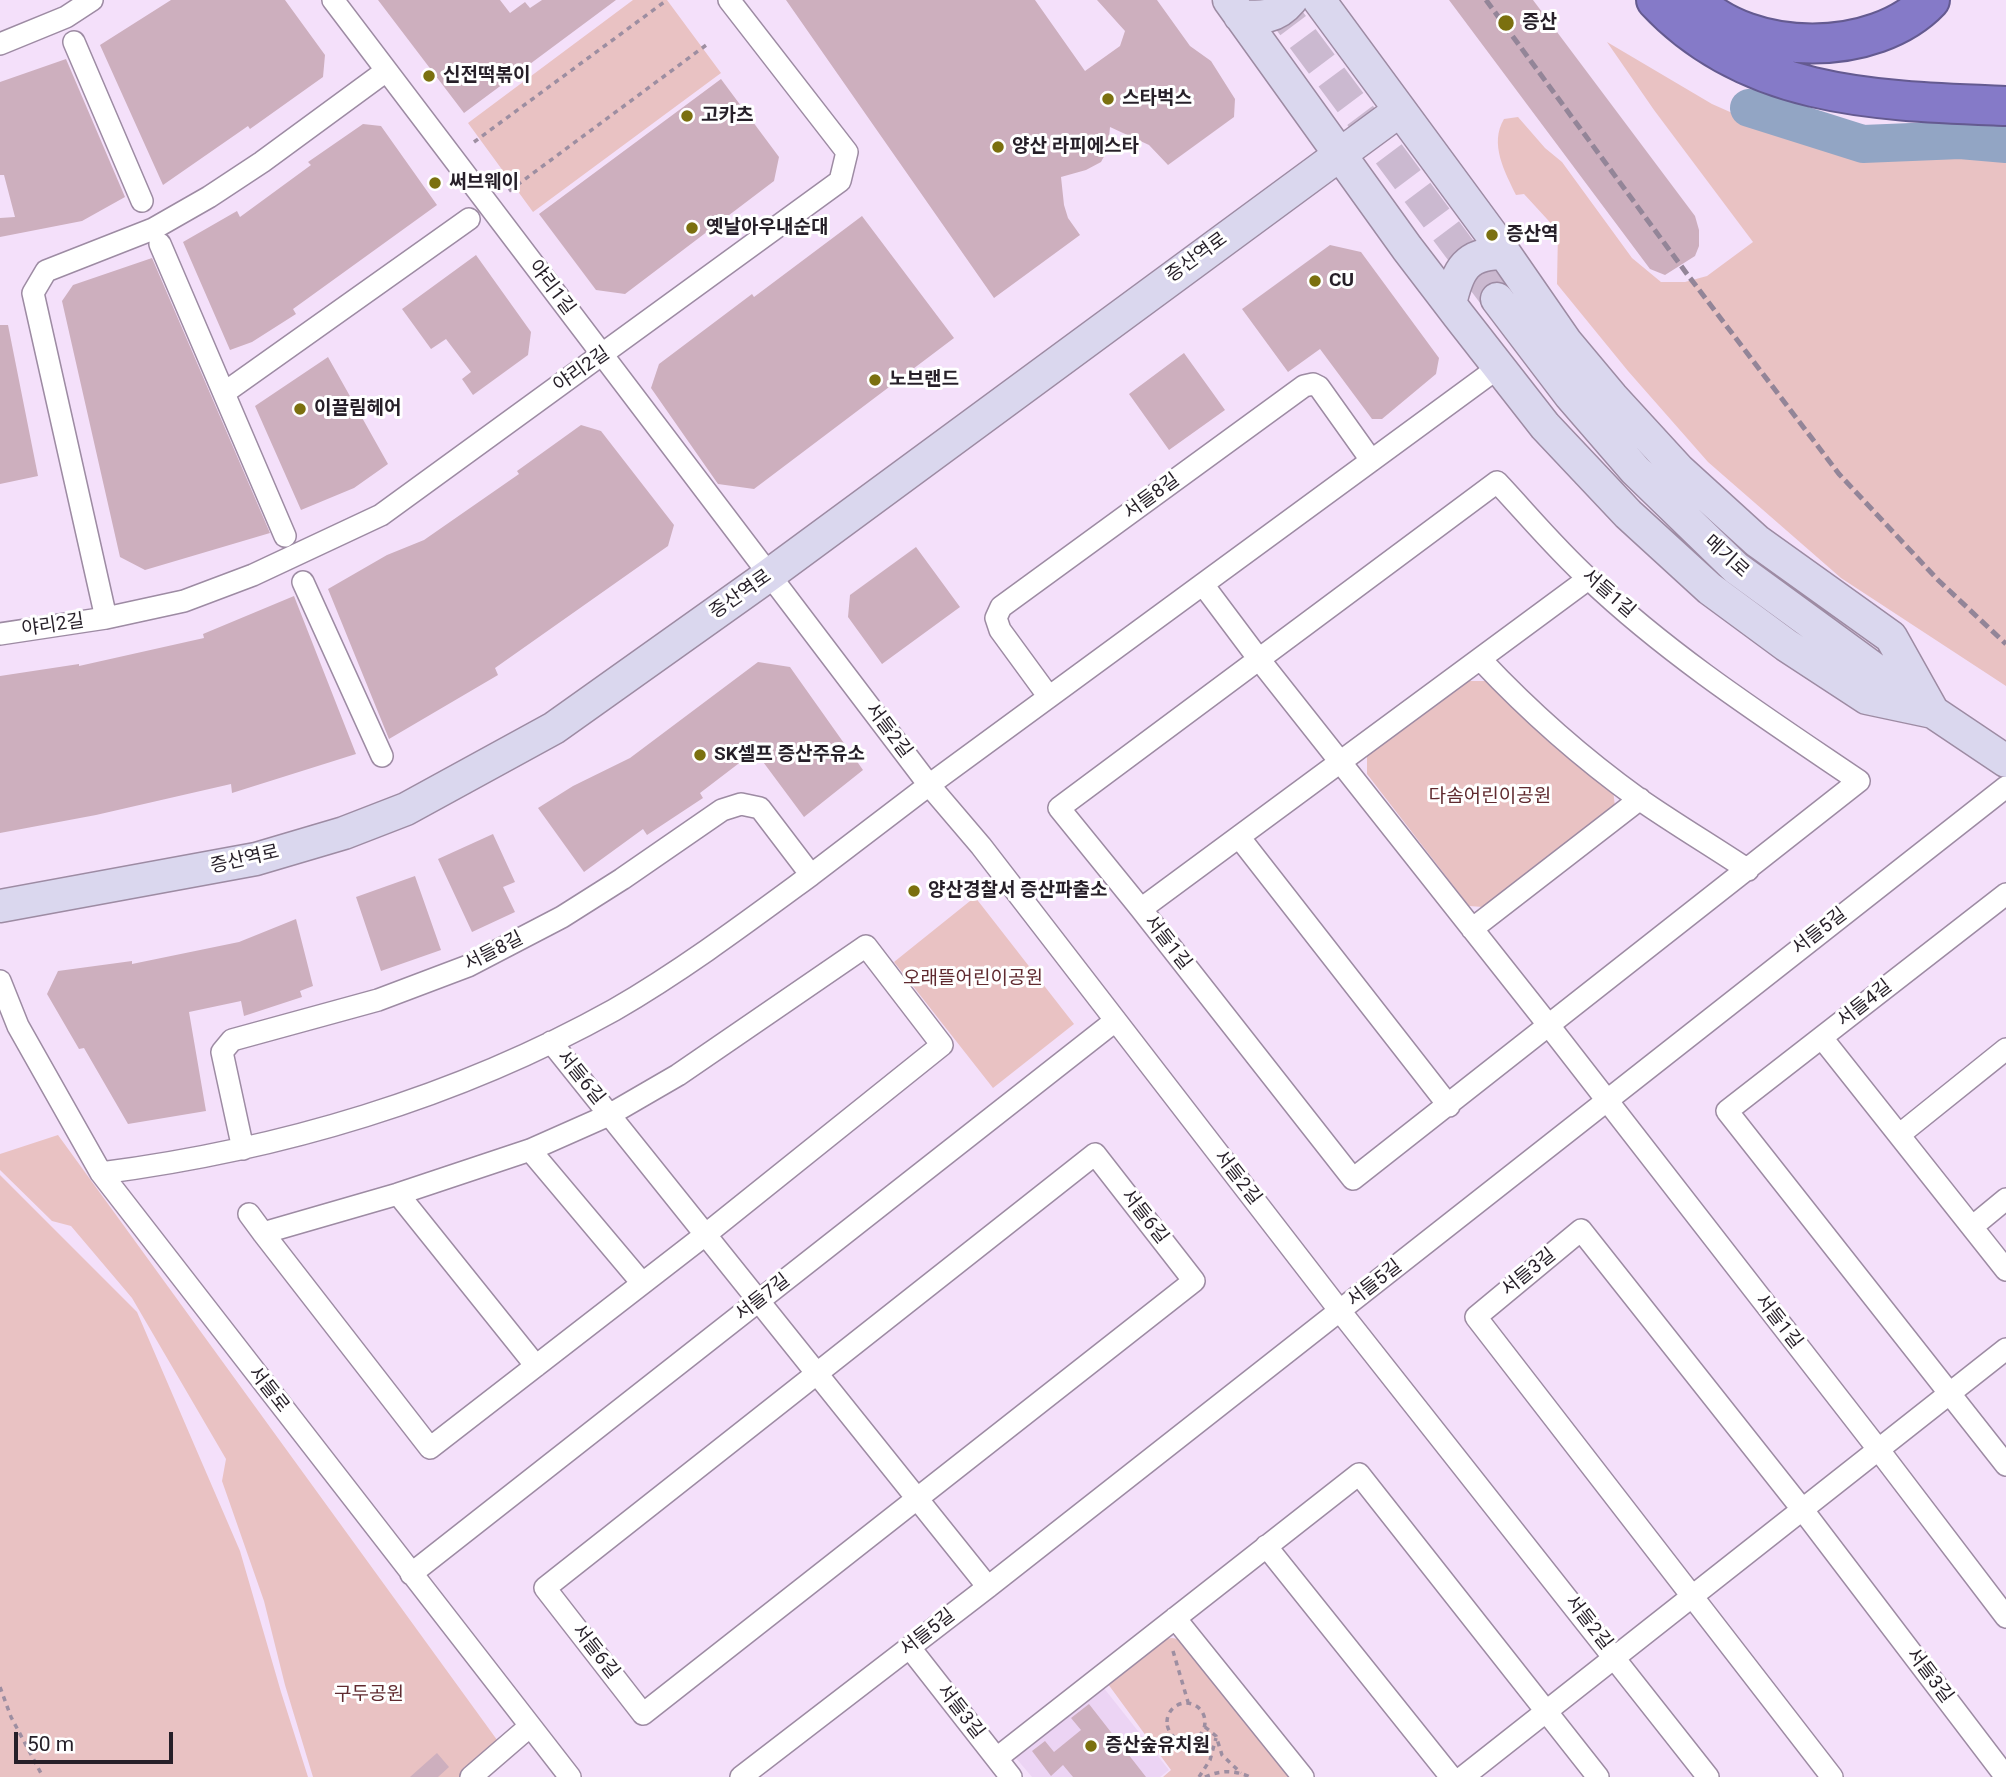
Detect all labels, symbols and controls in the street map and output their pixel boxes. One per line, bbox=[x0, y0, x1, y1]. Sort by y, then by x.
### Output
place label: 증산 bbox=[1522, 12, 1557, 34]
marker: 증산 bbox=[1496, 13, 1516, 33]
place label: 신전떡볶이 bbox=[443, 65, 530, 87]
marker: 신전떡볶이 bbox=[421, 68, 437, 84]
place label: 스타벅스 bbox=[1122, 88, 1192, 110]
marker: 스타벅스 bbox=[1100, 91, 1116, 107]
place label: 고카츠 bbox=[701, 105, 753, 127]
marker: 고카츠 bbox=[679, 108, 695, 124]
place label: 양산 라피에스타 bbox=[1012, 136, 1139, 158]
marker: 양산 라피에스타 bbox=[990, 139, 1006, 155]
place label: 써브웨이 bbox=[449, 172, 519, 194]
marker: 써브웨이 bbox=[427, 175, 443, 191]
place label: 옛날아우내순대 bbox=[706, 217, 828, 239]
marker: 옛날아우내순대 bbox=[684, 220, 700, 236]
place label: 증산역 bbox=[1506, 224, 1558, 246]
marker: 증산역 bbox=[1484, 227, 1500, 243]
street label: 증산역로 bbox=[1162, 228, 1232, 288]
street label: 야리1길 bbox=[523, 256, 579, 320]
place label: CU bbox=[1329, 270, 1354, 292]
marker: CU bbox=[1307, 273, 1323, 289]
street label: 야리2길 bbox=[550, 343, 614, 397]
place label: 노브랜드 bbox=[889, 369, 959, 391]
marker: 노브랜드 bbox=[867, 372, 883, 388]
place label: 이끌림헤어 bbox=[314, 398, 401, 420]
marker: 이끌림헤어 bbox=[292, 401, 308, 417]
street label: 서들8길 bbox=[1120, 469, 1184, 525]
street label: 메기로 bbox=[1699, 531, 1753, 583]
street label: 서들1길 bbox=[1577, 565, 1639, 623]
street label: 증산역로 bbox=[706, 566, 776, 624]
street label: 야리2길 bbox=[20, 610, 86, 642]
street label: 서들2길 bbox=[860, 699, 916, 763]
place label: SK셀프 증산주유소 bbox=[714, 744, 865, 766]
marker: SK셀프 증산주유소 bbox=[692, 747, 708, 763]
park label: 다솜어린이공원 bbox=[1429, 786, 1551, 808]
street label: 증산역로 bbox=[208, 841, 282, 879]
place label: 양산경찰서 증산파출소 bbox=[928, 880, 1108, 902]
marker: 양산경찰서 증산파출소 bbox=[906, 883, 922, 899]
street label: 서들5길 bbox=[1788, 904, 1852, 960]
street label: 서들1길 bbox=[1139, 911, 1195, 975]
street label: 서들8길 bbox=[461, 928, 527, 976]
park label: 오래뜰어린이공원 bbox=[903, 968, 1043, 990]
street label: 서들4길 bbox=[1833, 976, 1897, 1032]
street label: 서들6길 bbox=[551, 1046, 609, 1110]
street label: 서들2길 bbox=[1209, 1146, 1265, 1210]
street label: 서들6길 bbox=[1116, 1185, 1172, 1249]
street label: 서들3길 bbox=[1497, 1244, 1561, 1302]
street label: 서들5길 bbox=[1343, 1256, 1407, 1312]
street label: 서들7길 bbox=[731, 1270, 795, 1326]
street label: 서들1길 bbox=[1750, 1290, 1806, 1354]
street label: 서들로 bbox=[243, 1362, 293, 1418]
street label: 서들2길 bbox=[1560, 1591, 1616, 1655]
street label: 서들5길 bbox=[896, 1605, 960, 1661]
street label: 서들6길 bbox=[567, 1620, 623, 1684]
street label: 서들3길 bbox=[1901, 1644, 1957, 1708]
street label: 서들3길 bbox=[932, 1680, 988, 1744]
park label: 구두공원 bbox=[334, 1684, 404, 1706]
scale bar bbox=[18, 1718, 177, 1762]
text: 50 m bbox=[27, 1732, 74, 1756]
place label: 증산숲유치원 bbox=[1105, 1735, 1210, 1757]
marker: 증산숲유치원 bbox=[1083, 1738, 1099, 1754]

